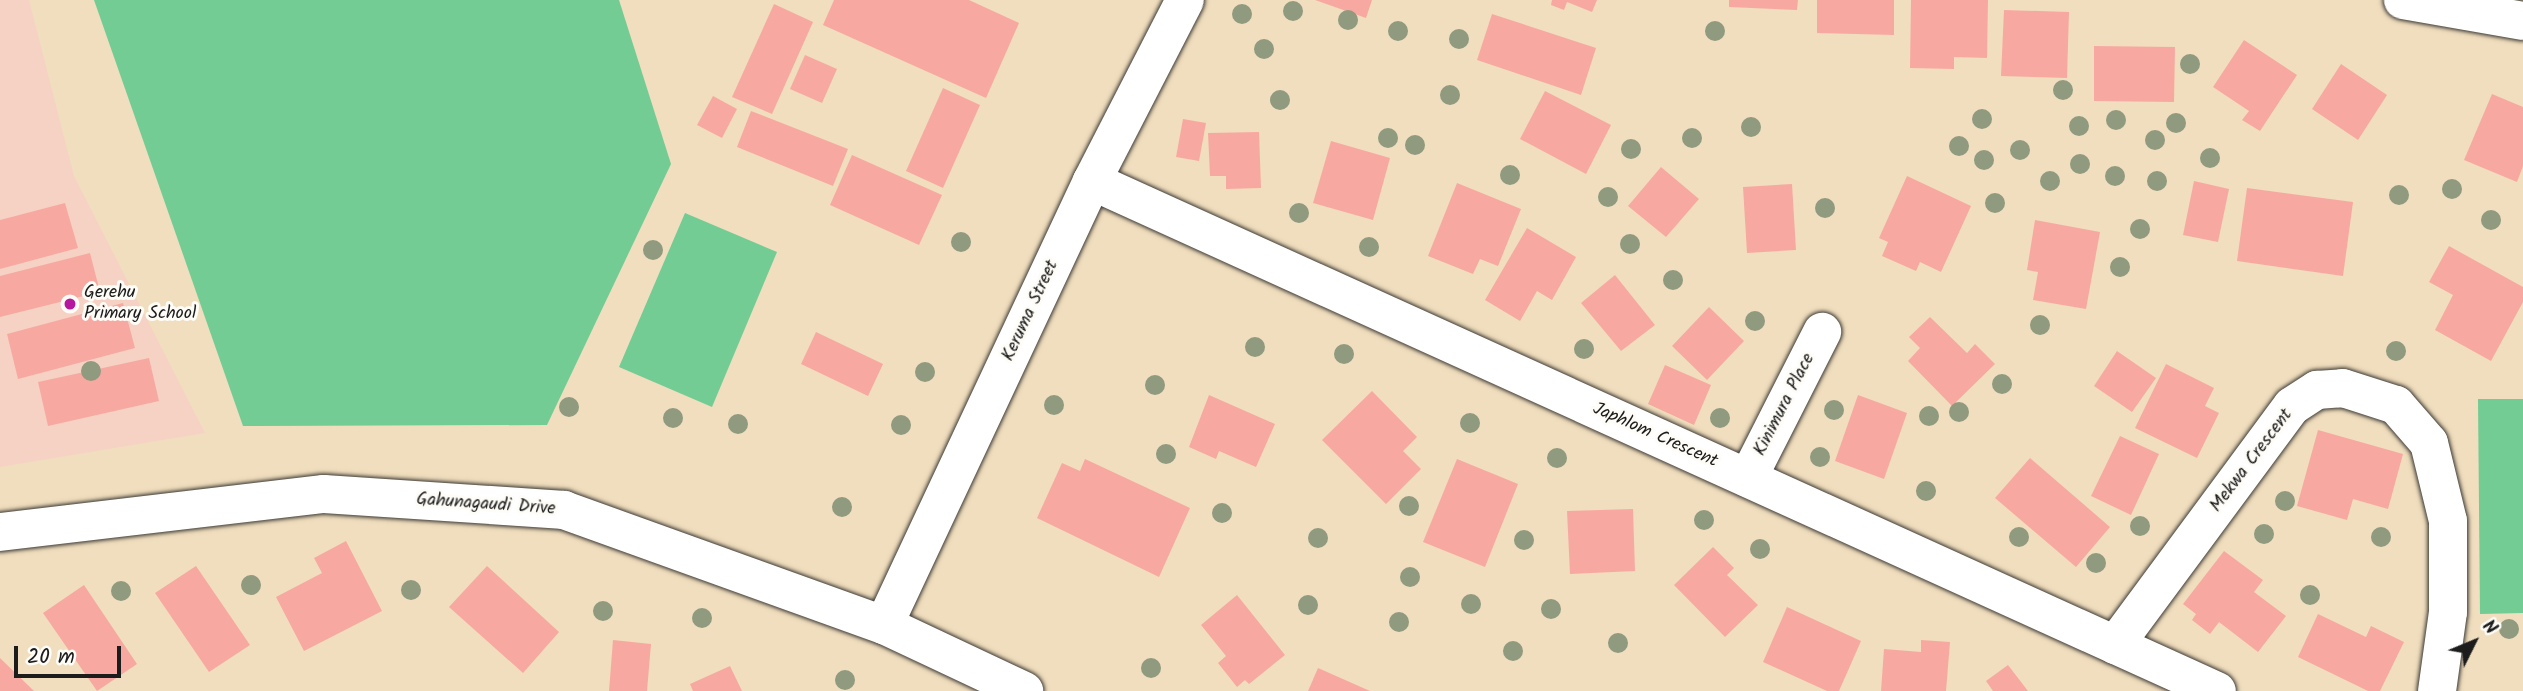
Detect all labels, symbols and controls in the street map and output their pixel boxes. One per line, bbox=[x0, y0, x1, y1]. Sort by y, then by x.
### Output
street label: Keruma Street bbox=[998, 257, 1064, 365]
place label: Gerehu Primary School bbox=[84, 283, 196, 326]
marker: Gerehu Primary School bbox=[62, 296, 78, 312]
street label: Kinimura Place bbox=[1750, 350, 1820, 460]
street label: Japhlom Crescent bbox=[1589, 399, 1721, 473]
street label: Mekwa Crescent bbox=[2206, 405, 2298, 517]
street label: Gahunagaudi Drive bbox=[416, 489, 556, 521]
north arrow bbox=[2439, 607, 2509, 677]
text: N bbox=[2474, 613, 2504, 642]
scale bar bbox=[18, 632, 124, 676]
text: 20 m bbox=[27, 641, 75, 674]

